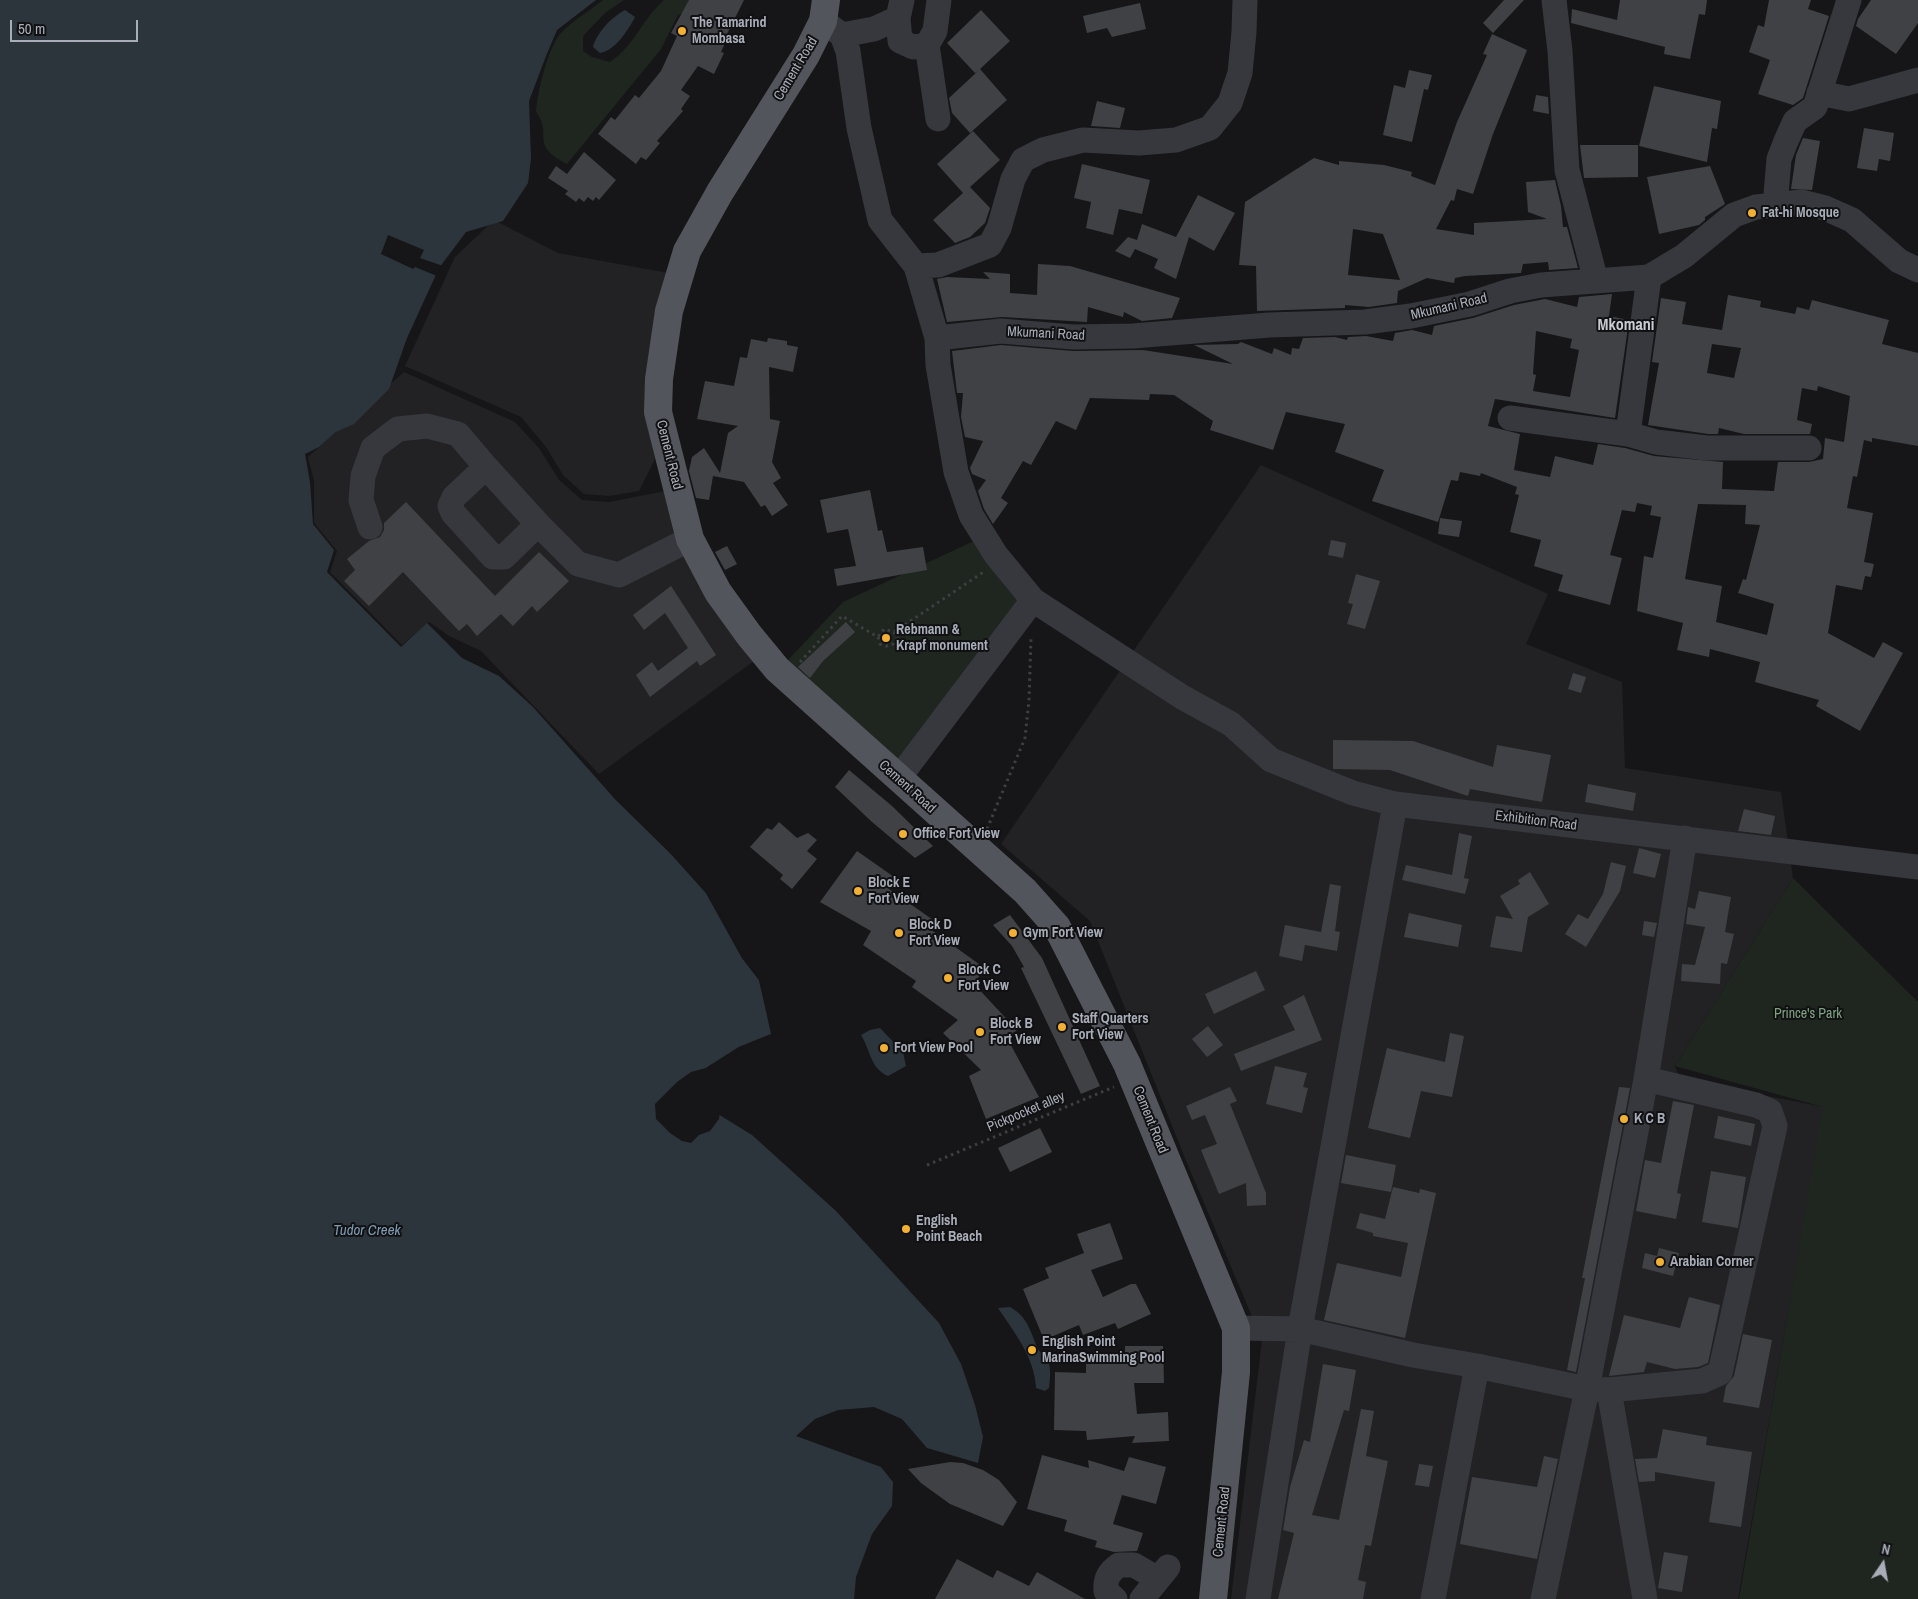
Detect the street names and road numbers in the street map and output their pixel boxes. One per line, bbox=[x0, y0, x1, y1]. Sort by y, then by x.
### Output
street label: Cement Road bbox=[771, 34, 821, 104]
street label: Mkumani Road bbox=[1409, 290, 1489, 324]
street label: Mkumani Road bbox=[1007, 324, 1085, 344]
street label: Cement Road bbox=[652, 419, 686, 491]
street label: Cement Road bbox=[875, 757, 939, 817]
street label: Exhibition Road bbox=[1494, 808, 1578, 834]
street label: Cement Road bbox=[1129, 1084, 1171, 1156]
street label: Pickpocket alley bbox=[985, 1088, 1067, 1136]
street label: Cement Road bbox=[1210, 1486, 1234, 1558]

